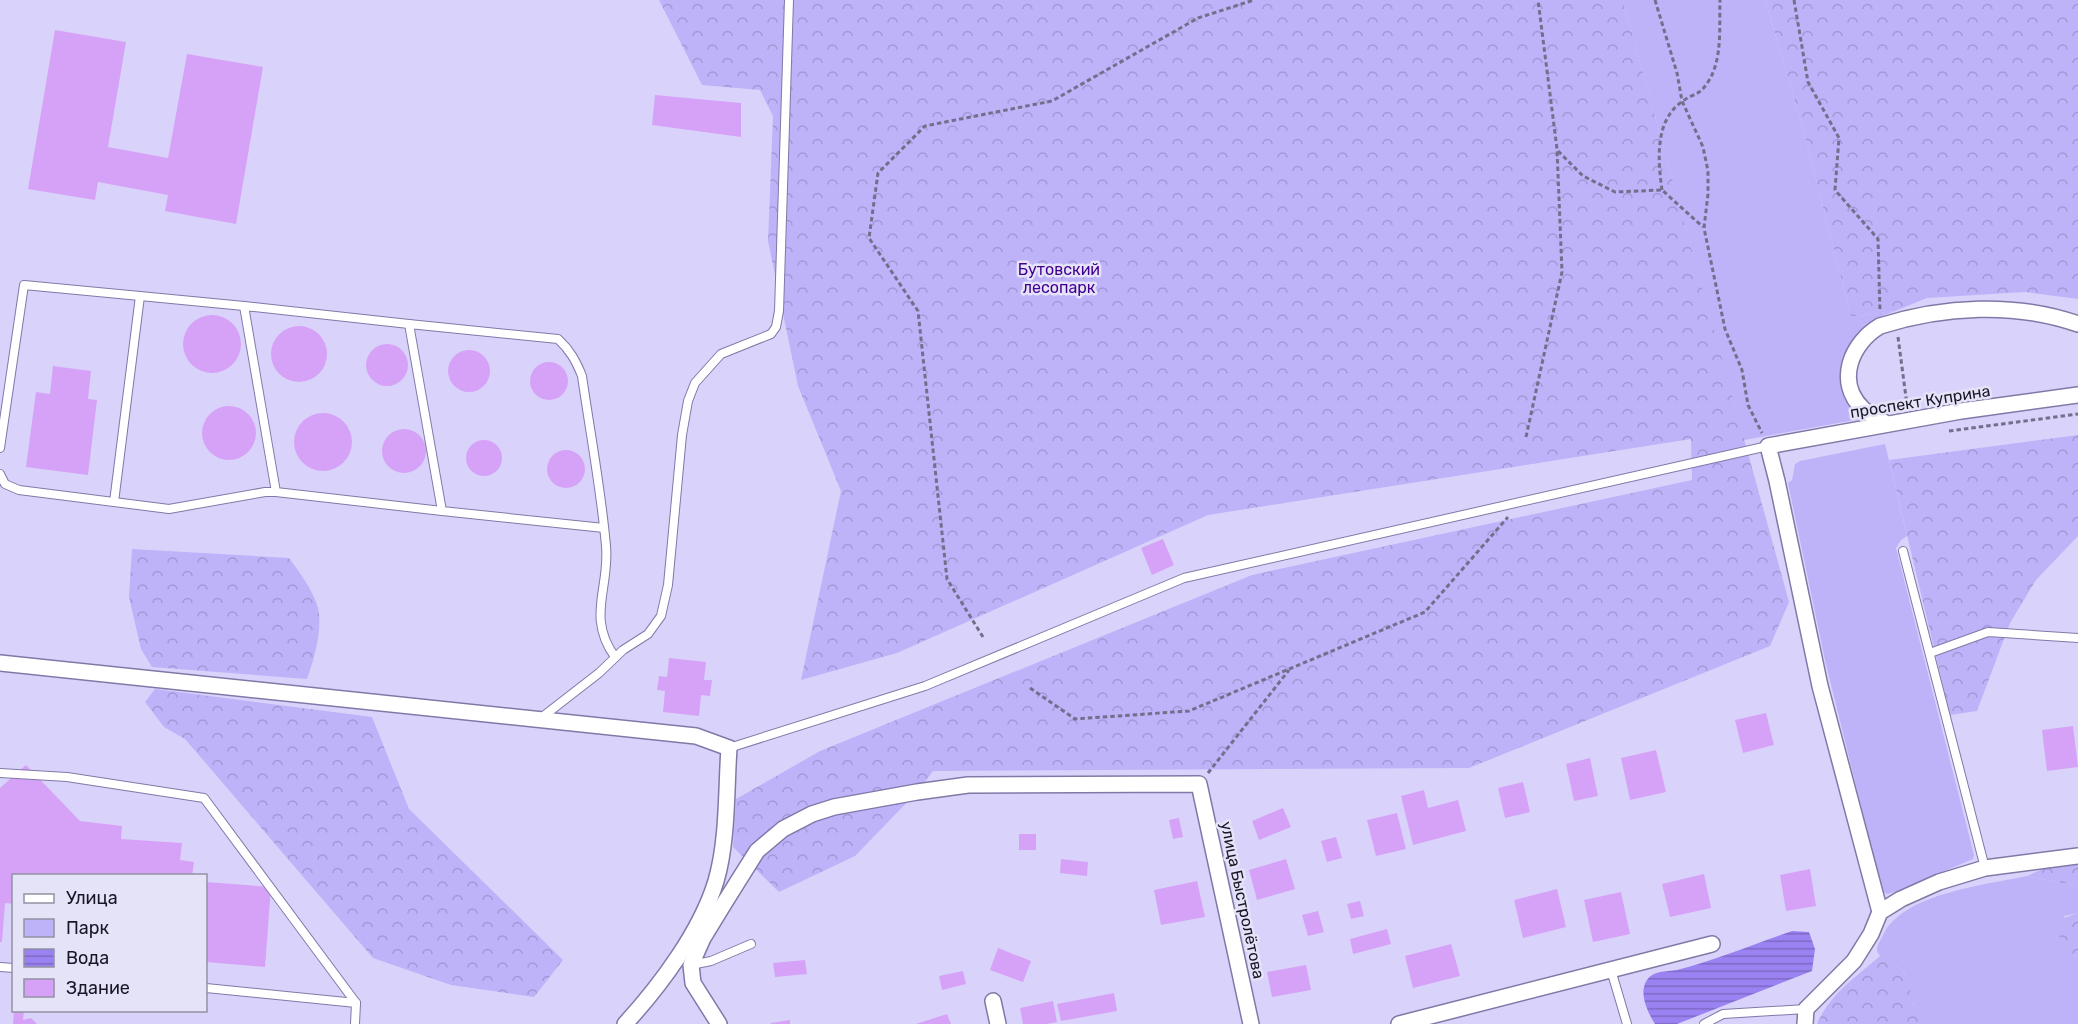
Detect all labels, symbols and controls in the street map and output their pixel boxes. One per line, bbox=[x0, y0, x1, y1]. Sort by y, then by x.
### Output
park label: Бутовский лесопарк bbox=[1018, 260, 1100, 297]
street label: проспект Куприна bbox=[1849, 381, 1992, 422]
street label: улица Быстролётова bbox=[1217, 820, 1268, 981]
legend bbox=[12, 874, 207, 1012]
text: Улица bbox=[66, 887, 118, 909]
text: Парк bbox=[66, 917, 110, 939]
text: Вода bbox=[66, 947, 109, 969]
text: Здание bbox=[66, 977, 130, 999]

